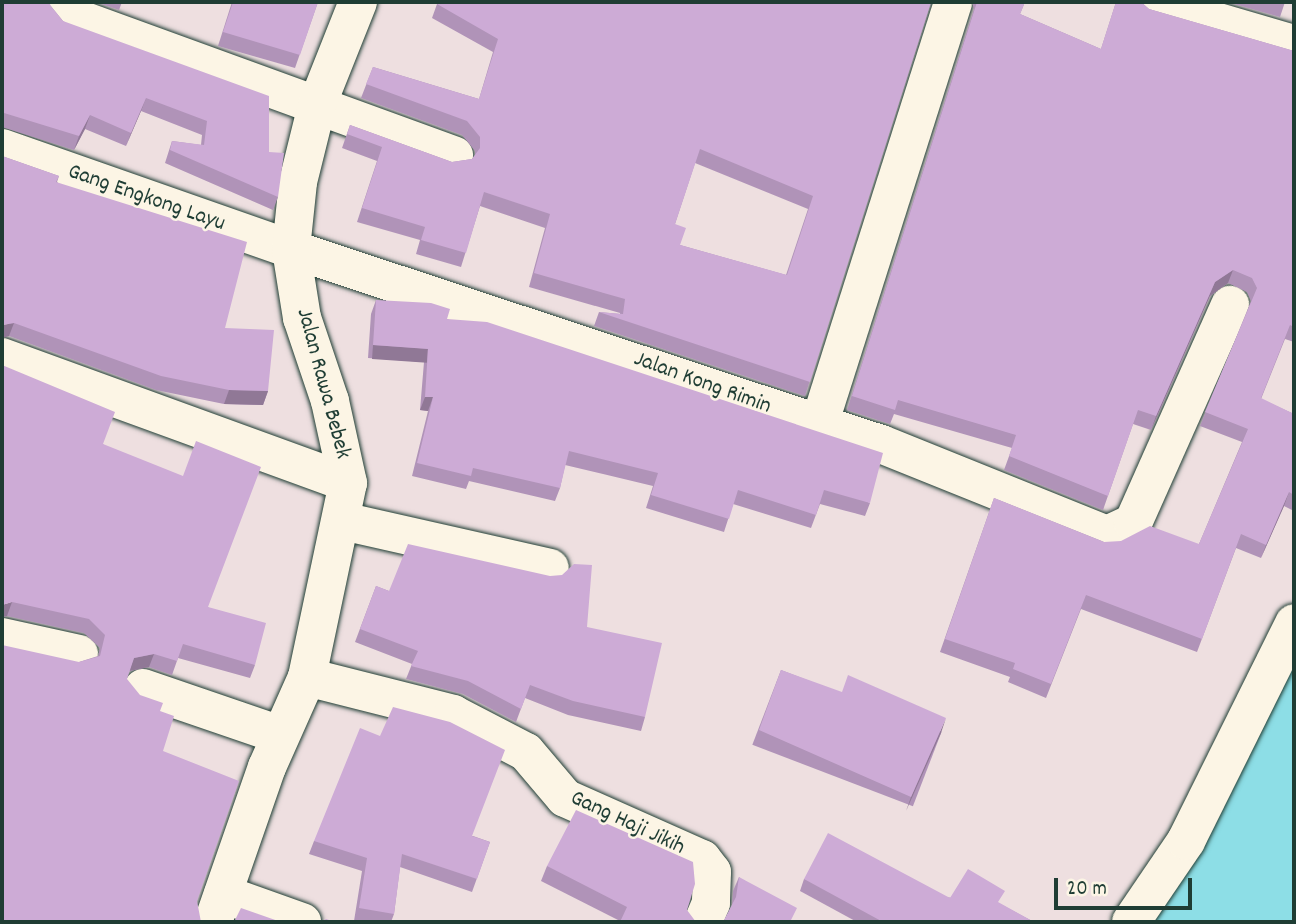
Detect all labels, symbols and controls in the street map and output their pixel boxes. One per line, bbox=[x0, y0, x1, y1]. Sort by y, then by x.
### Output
street label: Gang Engkong Layu bbox=[64, 159, 228, 239]
street label: Jalan Rawa Bebek bbox=[289, 306, 355, 462]
street label: Jalan Kong Rimin bbox=[630, 346, 774, 422]
street label: Gang Haji Jikih bbox=[565, 785, 689, 863]
scale bar bbox=[1058, 864, 1196, 908]
text: 20 m bbox=[1067, 875, 1107, 905]

